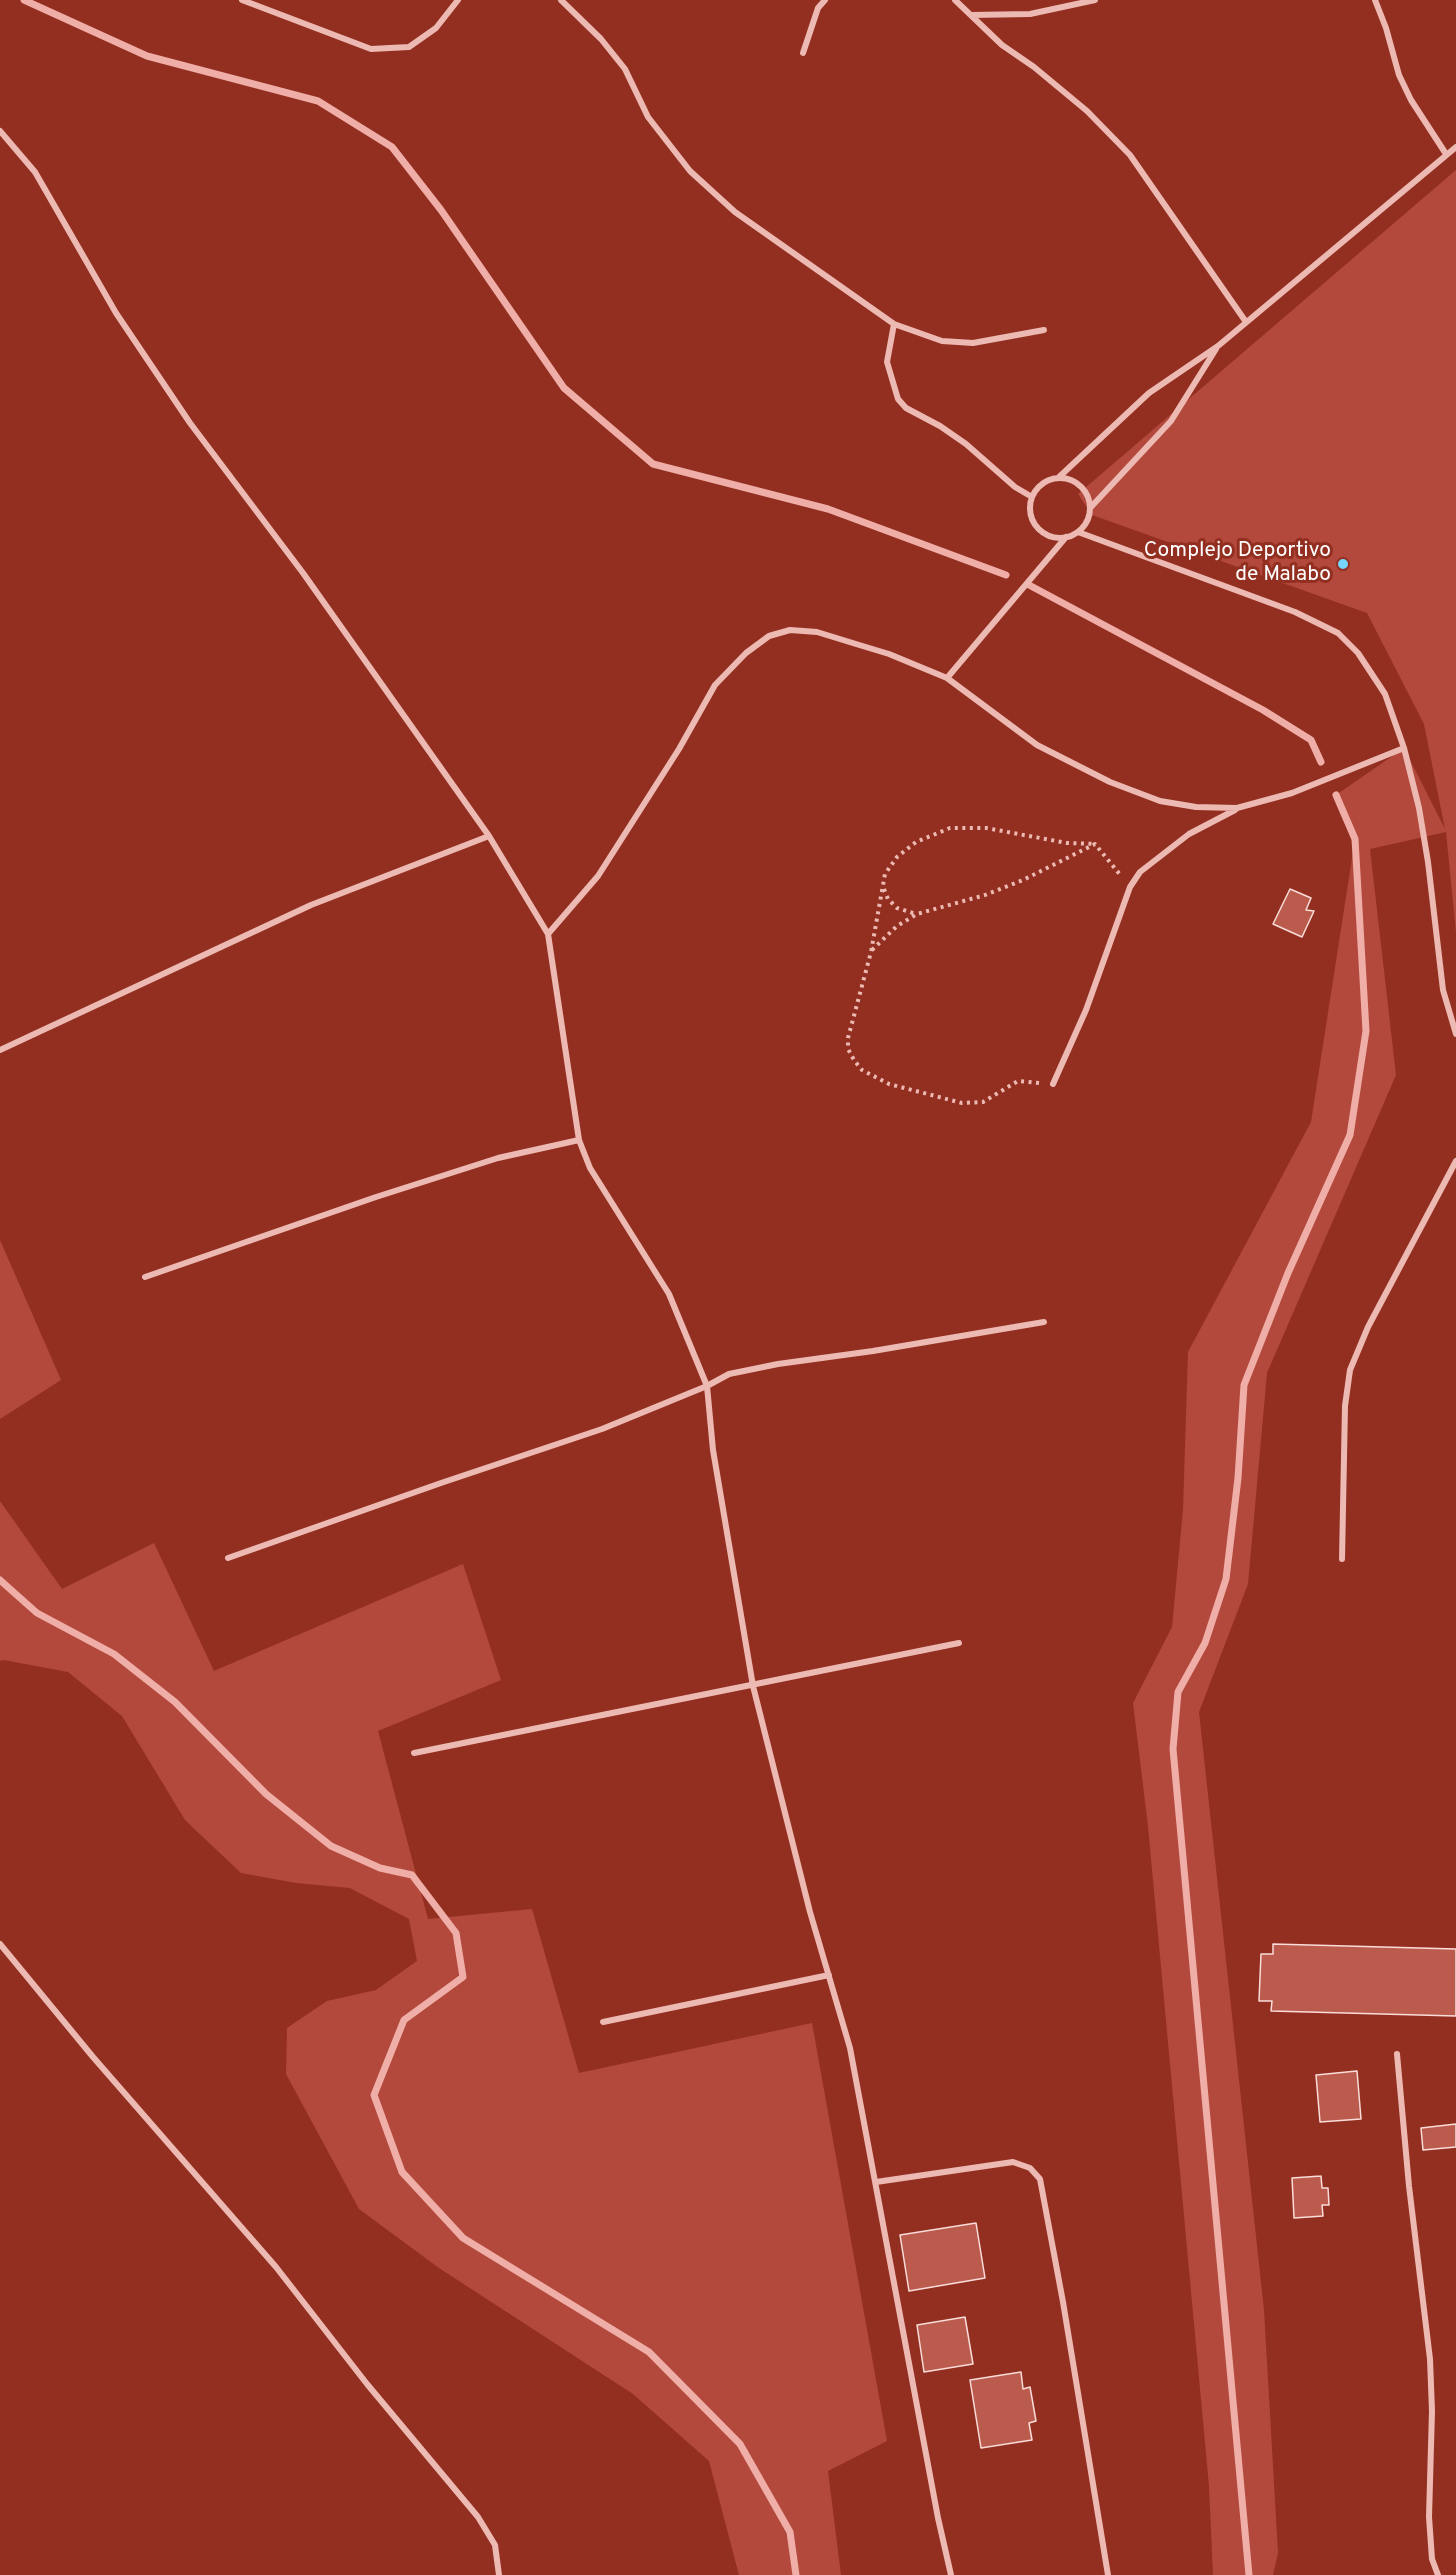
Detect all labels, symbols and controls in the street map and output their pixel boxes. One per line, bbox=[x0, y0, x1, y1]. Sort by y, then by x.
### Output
place label: Complejo Deportivo de Malabo bbox=[1144, 539, 1331, 589]
marker: Complejo Deportivo de Malabo bbox=[1336, 557, 1350, 571]

